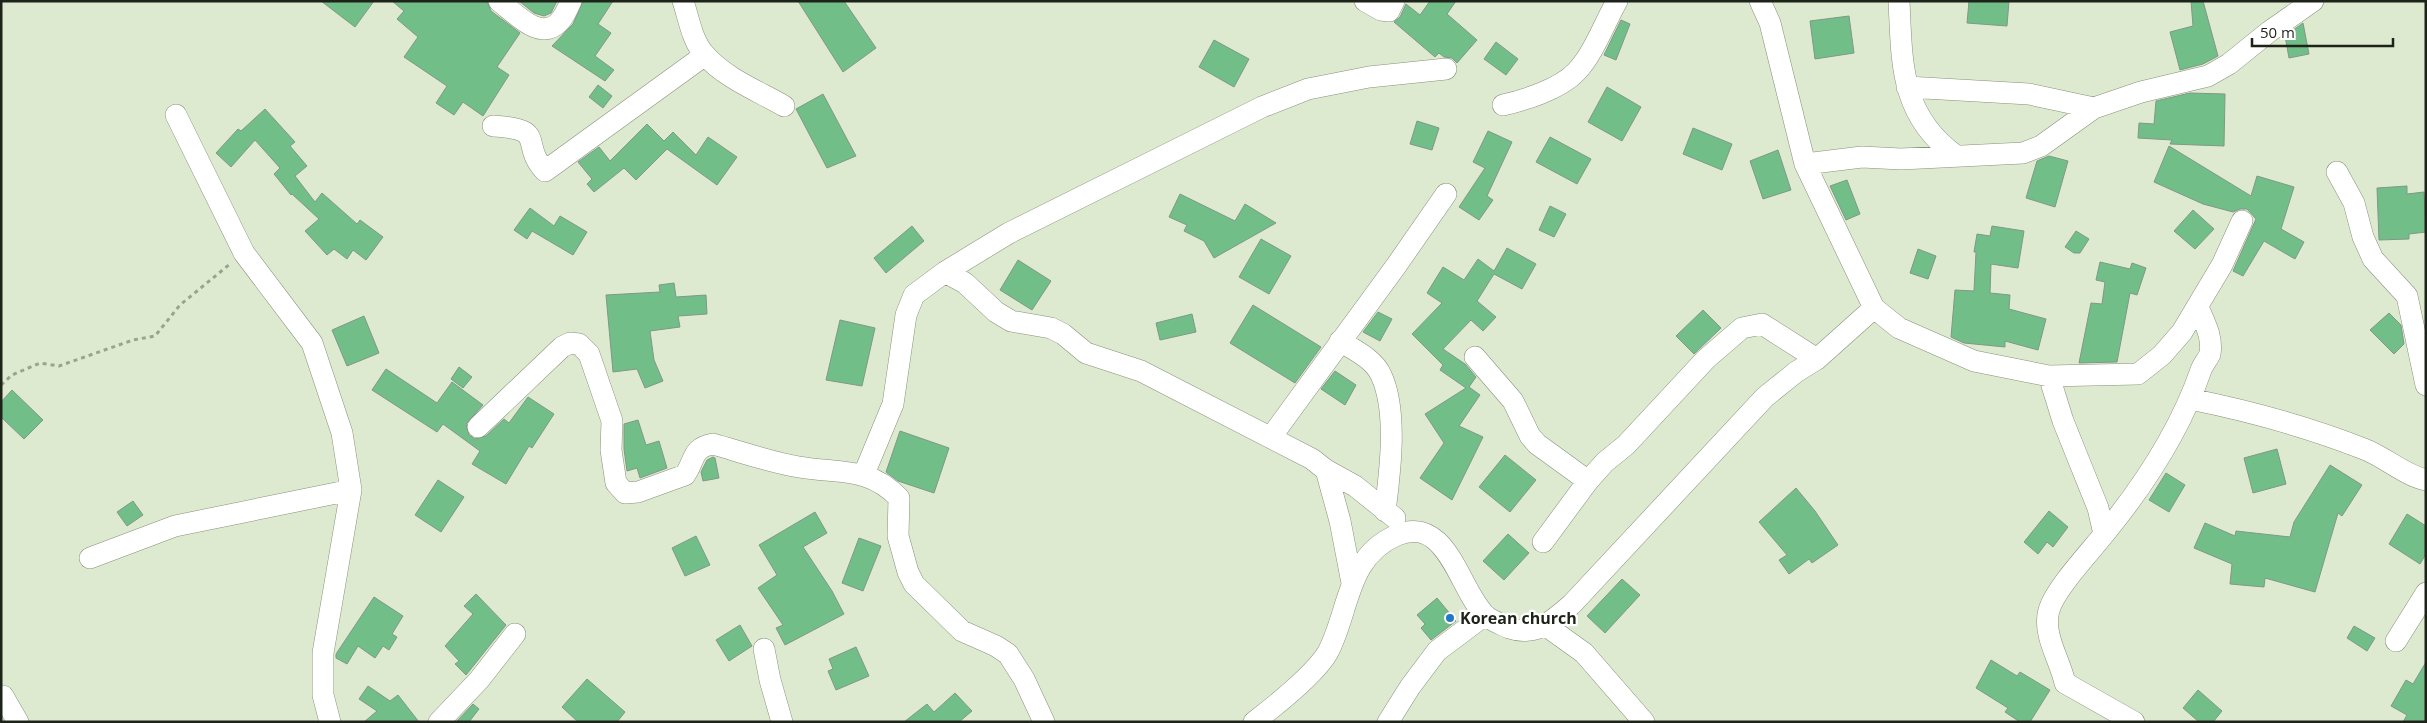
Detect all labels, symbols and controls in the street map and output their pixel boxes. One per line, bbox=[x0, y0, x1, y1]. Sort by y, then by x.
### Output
scale bar bbox=[2252, 15, 2393, 47]
text: 50 m bbox=[2260, 22, 2295, 42]
place label: Korean church bbox=[1460, 607, 1577, 629]
marker: Korean church bbox=[1444, 612, 1456, 624]

